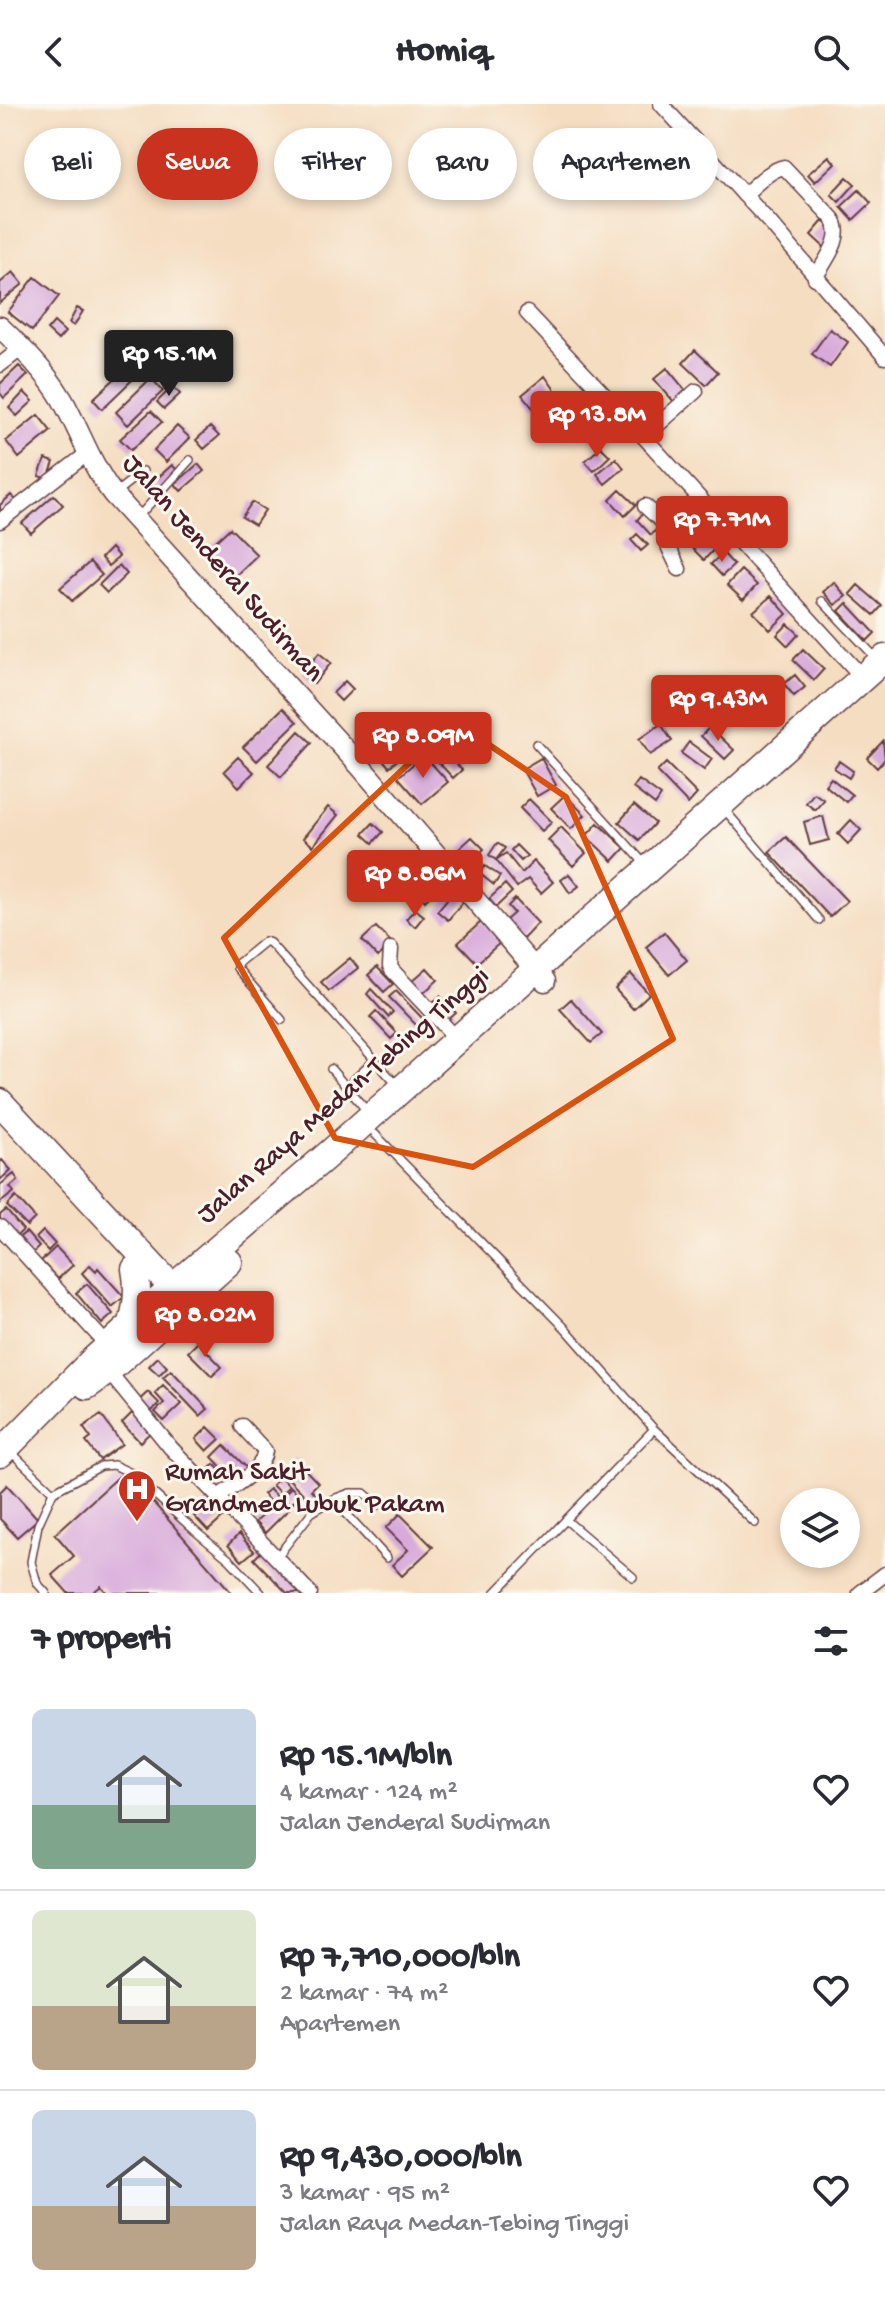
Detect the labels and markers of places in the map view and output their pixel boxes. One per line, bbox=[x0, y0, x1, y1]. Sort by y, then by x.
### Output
pin: Rp 15.1M bbox=[86, 330, 252, 398]
pin: Rp 13.8M bbox=[514, 391, 680, 459]
pin: Rp 7.71M bbox=[639, 496, 805, 564]
pin: Rp 9.43M bbox=[635, 675, 801, 743]
pin: Rp 8.09M bbox=[340, 712, 506, 780]
pin: Rp 8.86M bbox=[332, 850, 498, 918]
pin: Rp 8.02M bbox=[122, 1291, 288, 1359]
place label: Rumah Sakit Grandmed Lubuk Pakam bbox=[165, 1457, 445, 1522]
hospital icon: Rumah Sakit Grandmed Lubuk Pakam bbox=[116, 1468, 158, 1523]

